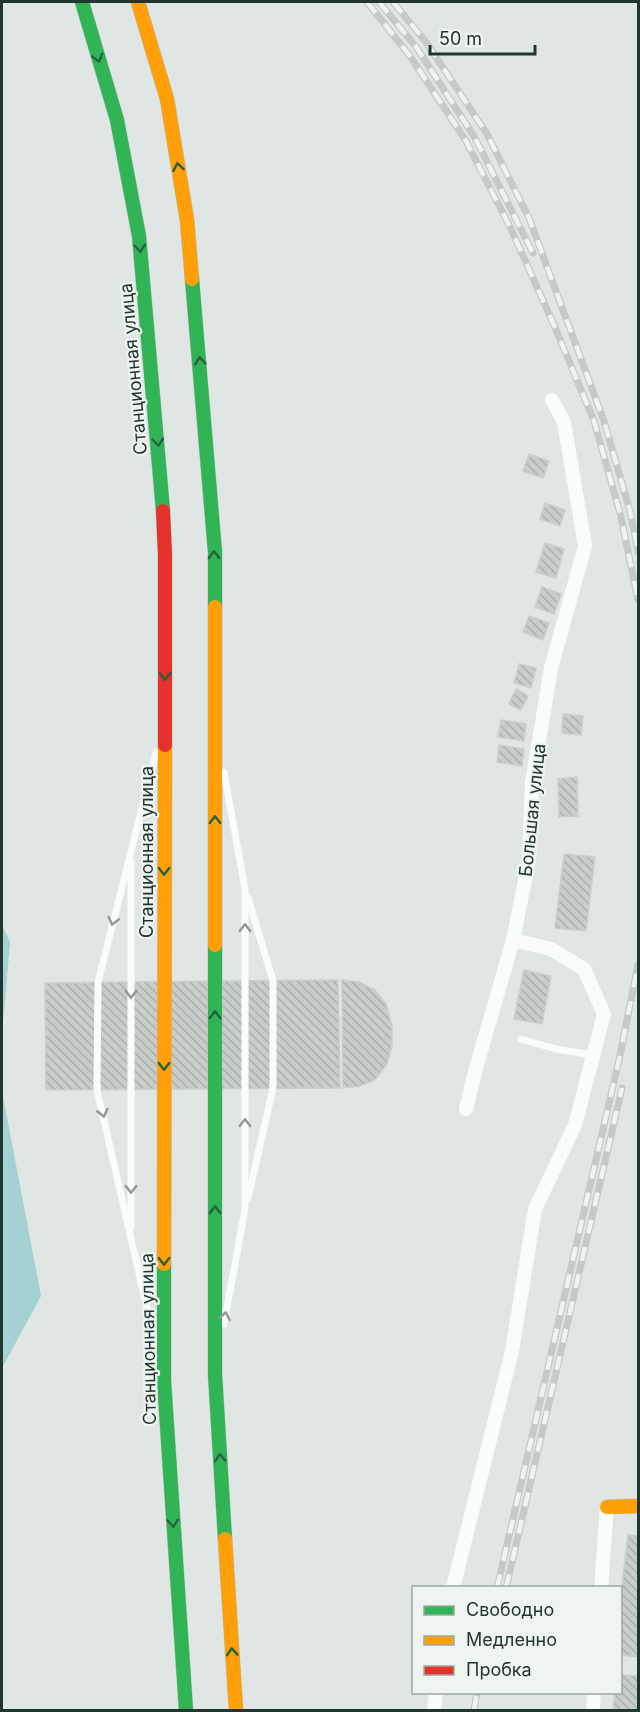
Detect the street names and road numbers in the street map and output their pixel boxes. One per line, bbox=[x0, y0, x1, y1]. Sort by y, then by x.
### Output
street label: Станционная улица bbox=[115, 282, 151, 456]
street label: Большая улица bbox=[515, 742, 549, 878]
street label: Станционная улица bbox=[136, 766, 157, 938]
street label: Станционная улица bbox=[136, 1253, 160, 1425]

